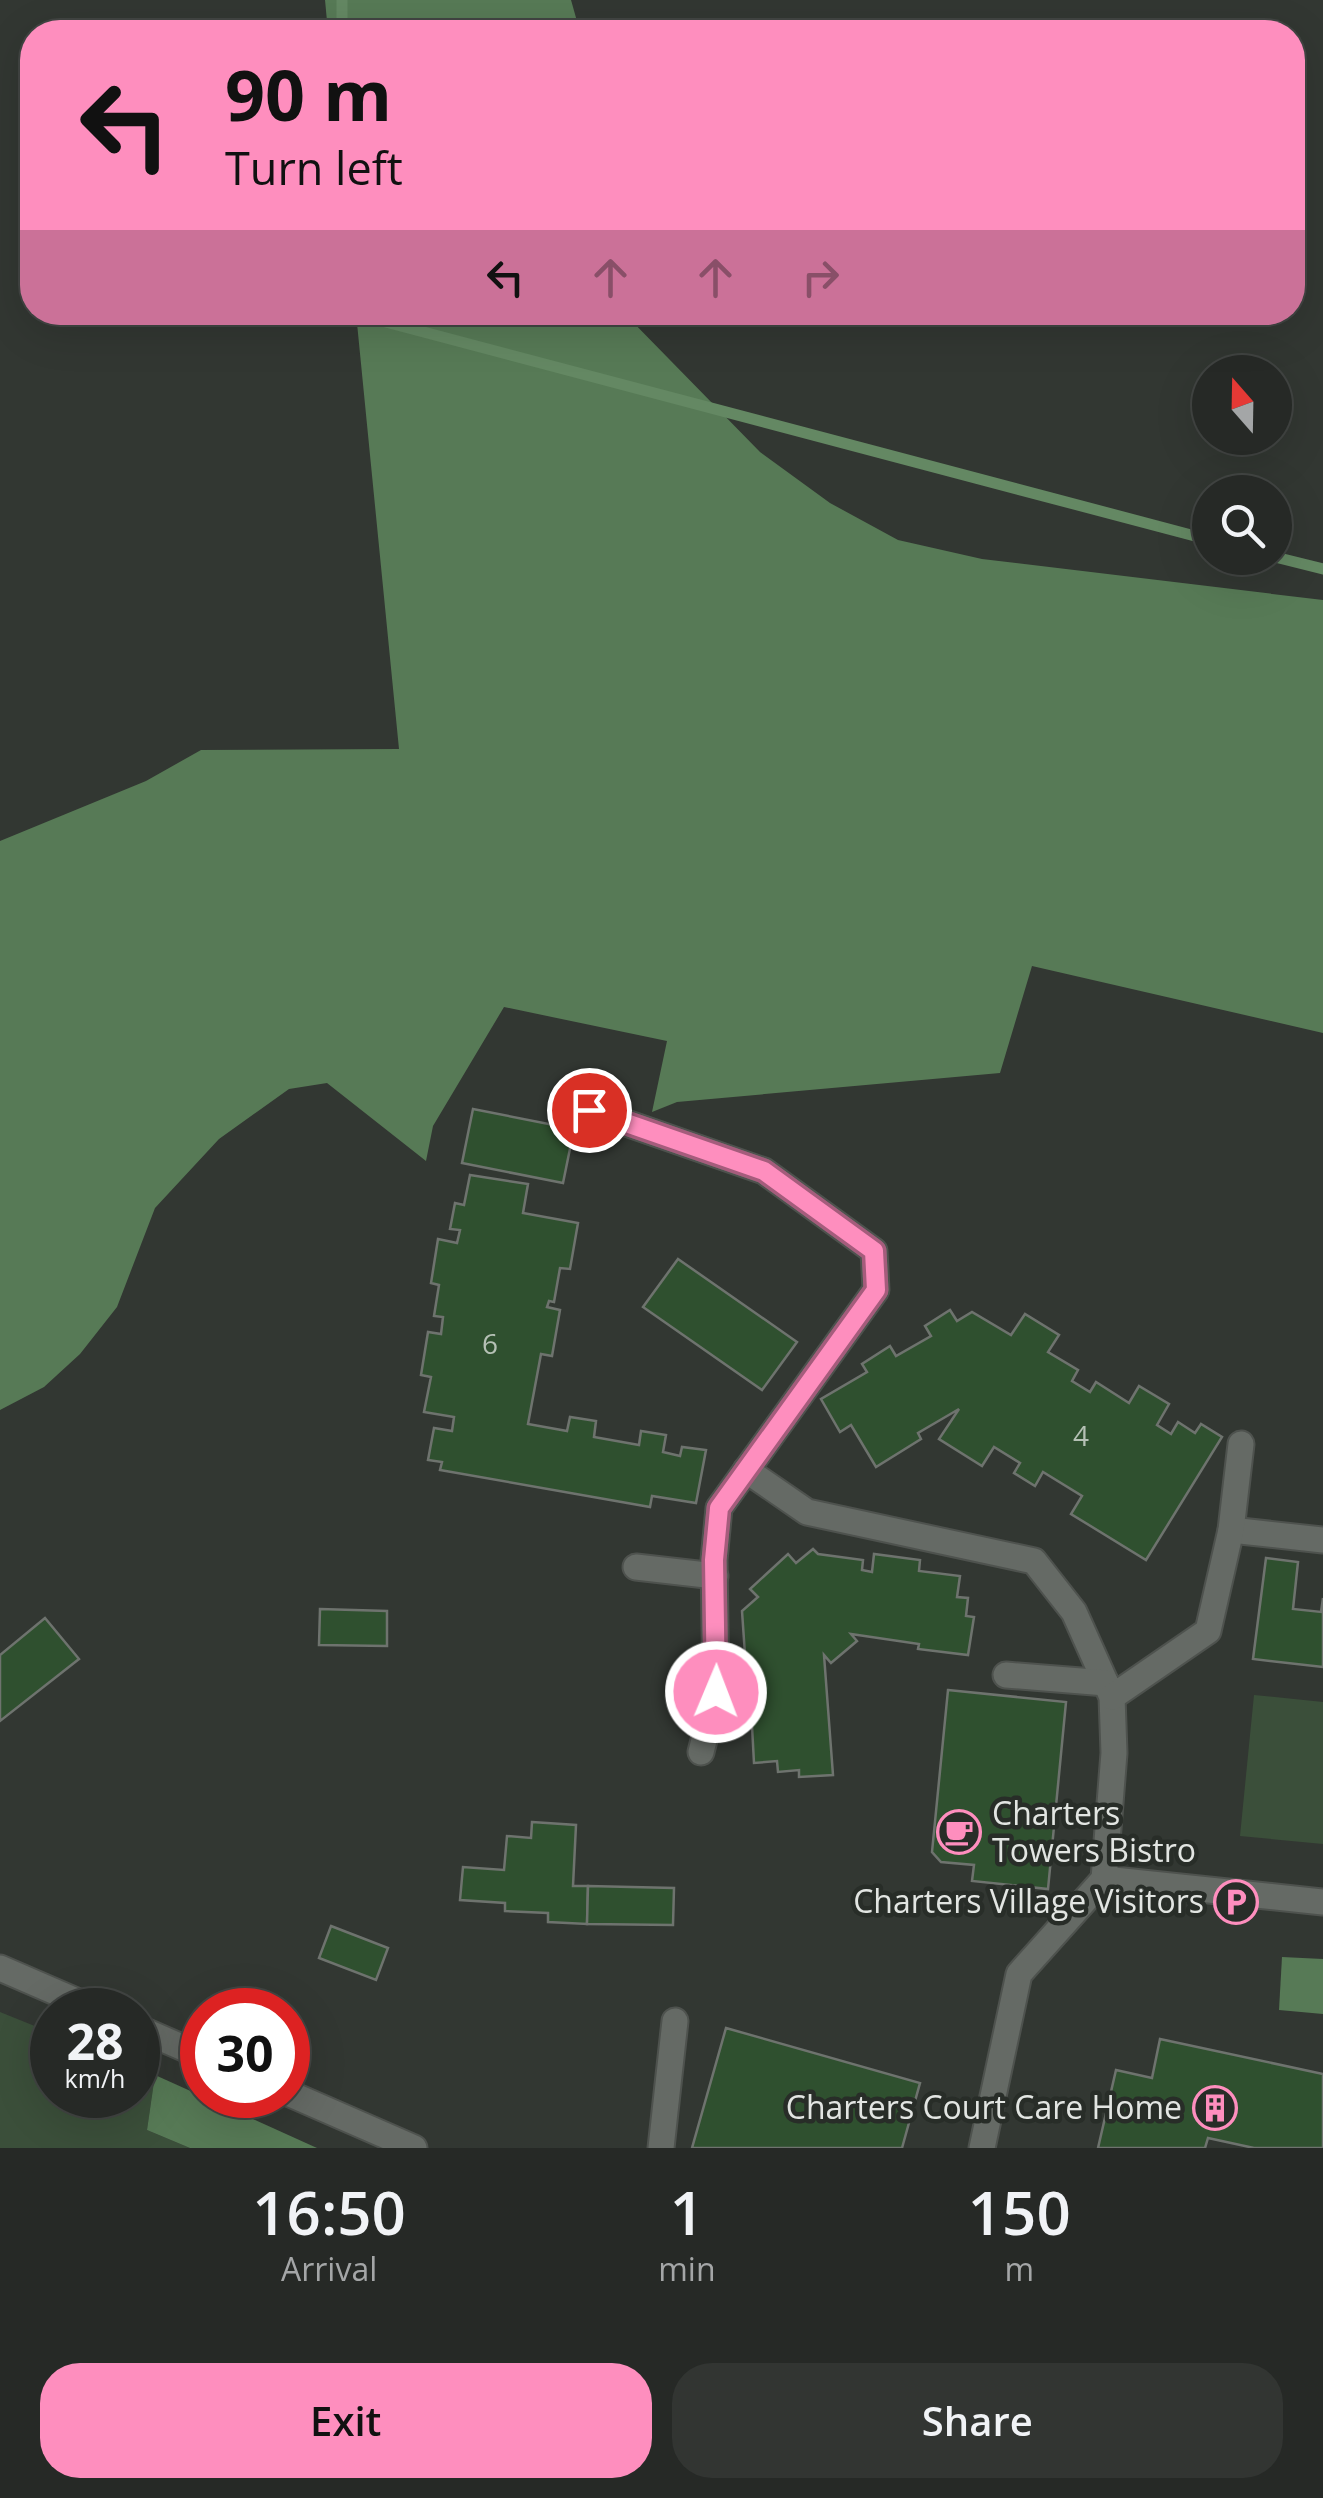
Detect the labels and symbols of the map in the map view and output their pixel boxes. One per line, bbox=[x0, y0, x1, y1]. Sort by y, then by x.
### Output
north arrow bbox=[1192, 355, 1292, 455]
pin bbox=[547, 1068, 632, 1153]
house number: 6 bbox=[482, 1324, 498, 1362]
house number: 4 bbox=[1073, 1416, 1089, 1454]
position arrow bbox=[664, 1640, 768, 1744]
place label: Charters Towers Bistro bbox=[992, 1791, 1196, 1871]
cafe icon: Charters Towers Bistro bbox=[936, 1809, 982, 1855]
place label: Charters Village Visitors bbox=[853, 1879, 1204, 1922]
parking icon: Charters Village Visitors bbox=[1213, 1879, 1259, 1925]
speed limit sign: 30 bbox=[180, 1988, 310, 2118]
place label: Charters Court Care Home bbox=[786, 2085, 1182, 2128]
building icon: Charters Court Care Home bbox=[1192, 2085, 1238, 2131]

